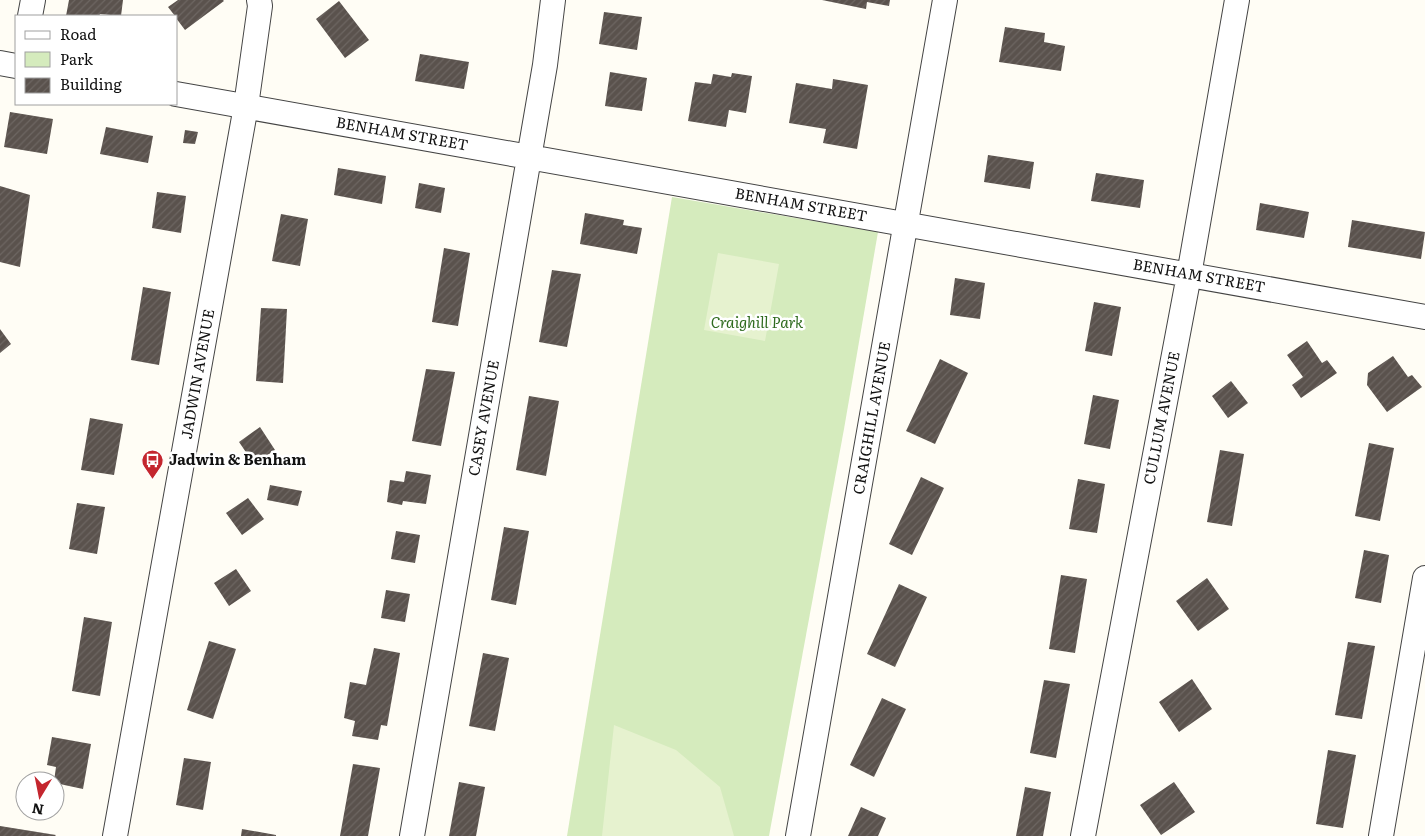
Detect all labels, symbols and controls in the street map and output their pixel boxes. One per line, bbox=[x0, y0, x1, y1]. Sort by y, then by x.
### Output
legend bbox=[15, 15, 178, 105]
text: Road bbox=[60, 22, 96, 45]
text: Park bbox=[60, 47, 94, 70]
text: Building bbox=[60, 72, 122, 95]
street label: BENHAM STREET bbox=[334, 110, 470, 155]
street label: BENHAM STREET bbox=[733, 181, 869, 226]
street label: BENHAM STREET bbox=[1131, 252, 1267, 297]
street label: JADWIN AVENUE bbox=[174, 307, 219, 441]
park label: Craighill Park bbox=[711, 310, 804, 333]
street label: CRAIGHILL AVENUE bbox=[846, 339, 895, 496]
street label: CULLUM AVENUE bbox=[1136, 349, 1185, 486]
street label: CASEY AVENUE bbox=[461, 358, 504, 478]
place label: Jadwin & Benham bbox=[169, 447, 306, 470]
bus stop icon: Jadwin & Benham bbox=[141, 448, 165, 479]
north arrow bbox=[15, 771, 65, 821]
text: N bbox=[30, 799, 45, 821]

